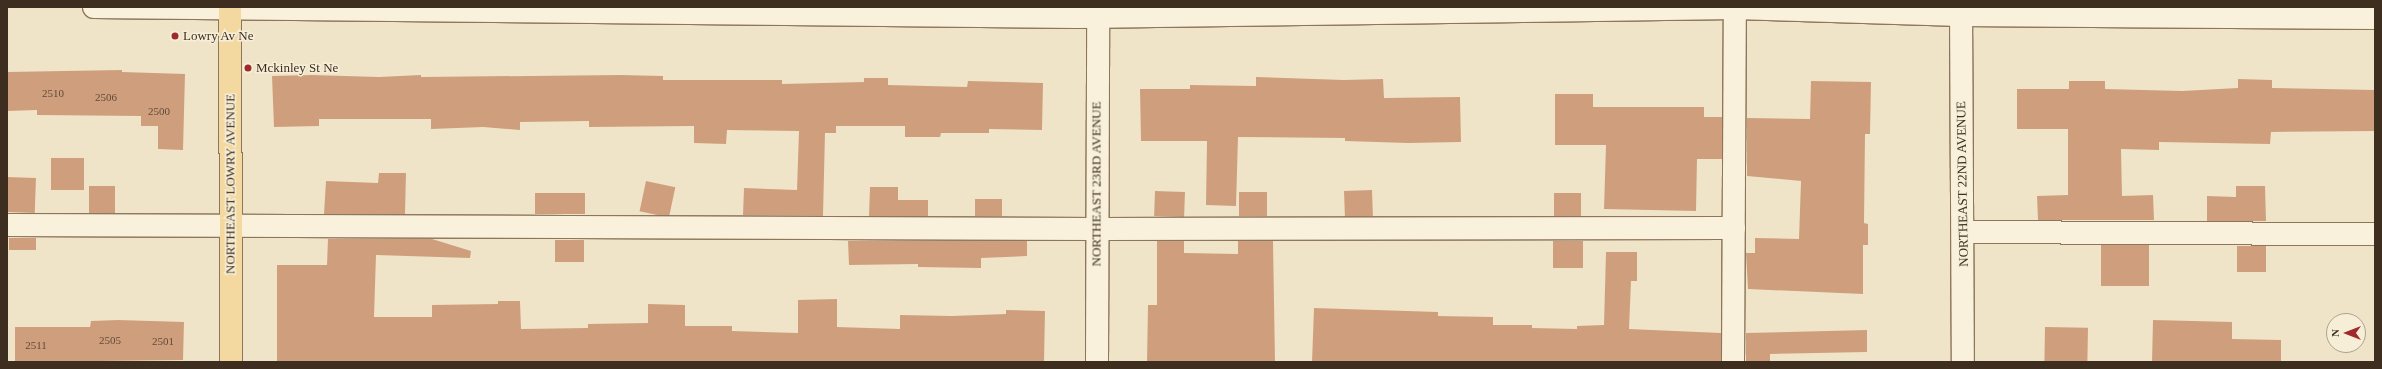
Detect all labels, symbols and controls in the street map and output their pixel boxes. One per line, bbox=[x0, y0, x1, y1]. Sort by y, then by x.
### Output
place label: Lowry Av Ne bbox=[183, 28, 254, 44]
marker: Lowry Av Ne bbox=[170, 31, 180, 41]
place label: Mckinley St Ne bbox=[256, 60, 338, 76]
marker: Mckinley St Ne bbox=[243, 63, 253, 73]
house number: 2510 bbox=[42, 86, 64, 100]
house number: 2506 bbox=[95, 90, 117, 104]
street label: NORTHEAST LOWRY AVENUE bbox=[223, 93, 239, 275]
street label: NORTHEAST 23RD AVENUE bbox=[1089, 101, 1105, 267]
street label: NORTHEAST 22ND AVENUE bbox=[1954, 101, 1972, 267]
house number: 2500 bbox=[148, 104, 170, 118]
north arrow bbox=[2326, 313, 2366, 353]
text: N bbox=[2329, 329, 2341, 337]
house number: 2505 bbox=[99, 333, 121, 347]
house number: 2501 bbox=[152, 334, 174, 348]
house number: 2511 bbox=[25, 338, 47, 352]

